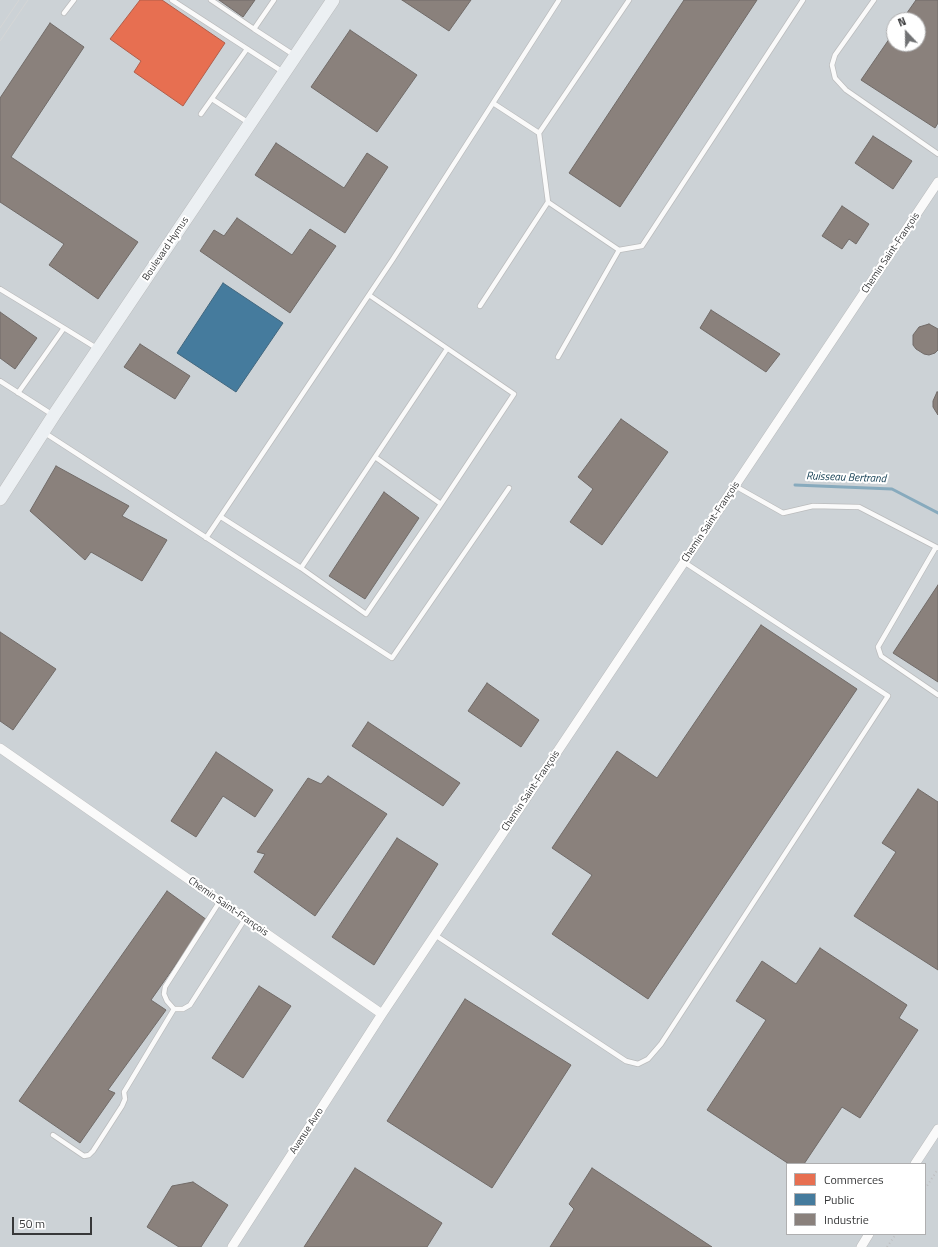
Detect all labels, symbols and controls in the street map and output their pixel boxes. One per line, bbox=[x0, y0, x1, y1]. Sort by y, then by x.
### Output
north arrow bbox=[886, 12, 926, 52]
text: N bbox=[895, 13, 908, 31]
street label: Chemin Saint-François bbox=[859, 210, 923, 296]
street label: Boulevard Hymus bbox=[140, 215, 192, 283]
water label: Ruisseau Bertrand bbox=[806, 470, 886, 486]
street label: Chemin Saint-François bbox=[679, 479, 743, 565]
street label: Chemin Saint-François bbox=[499, 748, 563, 834]
street label: Chemin Saint-François bbox=[186, 875, 270, 939]
street label: Avenue Avro bbox=[288, 1106, 326, 1156]
legend bbox=[786, 1163, 926, 1235]
text: Commerces bbox=[824, 1170, 884, 1189]
text: Public bbox=[824, 1190, 854, 1209]
scale bar bbox=[14, 1209, 94, 1235]
text: Industrie bbox=[824, 1210, 869, 1229]
text: 50 m bbox=[19, 1214, 45, 1233]

